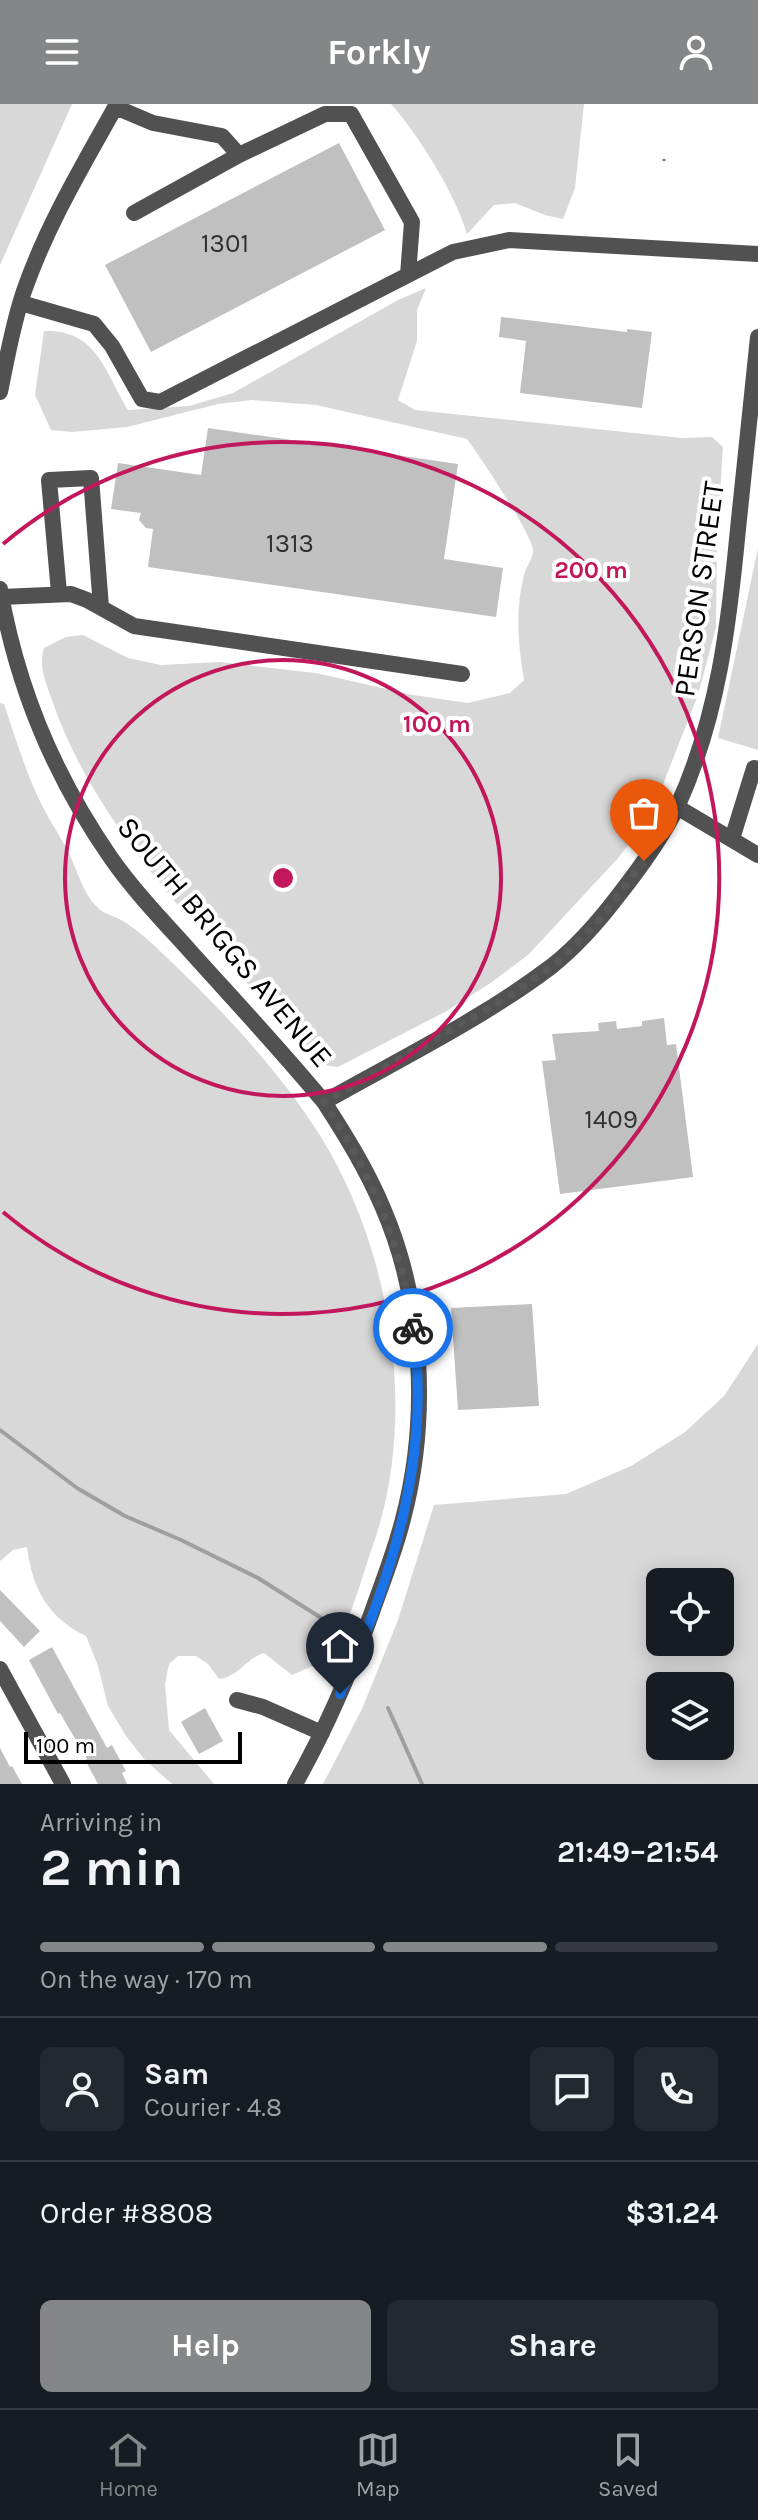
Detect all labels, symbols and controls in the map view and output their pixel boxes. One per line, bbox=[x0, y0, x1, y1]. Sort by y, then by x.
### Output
icon: menu bbox=[40, 30, 84, 74]
icon: person bbox=[674, 30, 718, 74]
text: Forkly bbox=[327, 31, 431, 73]
house number: 1301 bbox=[201, 228, 249, 259]
street label: PERSON STREET bbox=[666, 479, 732, 699]
house number: 1313 bbox=[266, 528, 314, 559]
text: 200 m bbox=[554, 556, 628, 584]
text: 100 m bbox=[403, 710, 471, 738]
pin bbox=[610, 779, 678, 861]
icon: bag bbox=[622, 791, 666, 835]
street label: SOUTH BRIGGS AVENUE bbox=[110, 810, 340, 1074]
centre of rings bbox=[269, 864, 297, 892]
house number: 1409 bbox=[584, 1104, 638, 1135]
courier bbox=[373, 1288, 453, 1368]
icon: bike bbox=[391, 1306, 435, 1350]
map controls bbox=[646, 1568, 734, 1760]
button: locate bbox=[646, 1568, 734, 1656]
pin bbox=[306, 1612, 374, 1694]
icon: home bbox=[318, 1624, 362, 1668]
button: layers bbox=[646, 1672, 734, 1760]
scale bar bbox=[24, 1728, 242, 1764]
text: 100 m bbox=[36, 1733, 95, 1759]
text: Arriving in bbox=[40, 1807, 162, 1838]
text: 21:49–21:54 bbox=[557, 1834, 718, 1870]
text: 2 min bbox=[40, 1837, 183, 1898]
text: On the way · 170 m bbox=[40, 1964, 253, 1995]
button: person bbox=[40, 2047, 124, 2131]
button: chat bbox=[530, 2047, 614, 2131]
button: phone bbox=[634, 2047, 718, 2131]
text: Sam bbox=[144, 2056, 209, 2092]
text: Courier · 4.8 bbox=[144, 2092, 282, 2123]
text: Order #8808 bbox=[40, 2195, 213, 2231]
text: $31.24 bbox=[626, 2195, 718, 2231]
button: Help bbox=[40, 2300, 371, 2392]
button: Share bbox=[387, 2300, 718, 2392]
tab: Home bbox=[99, 2428, 158, 2502]
tab: Map bbox=[356, 2428, 400, 2502]
tab: Saved bbox=[598, 2428, 659, 2502]

